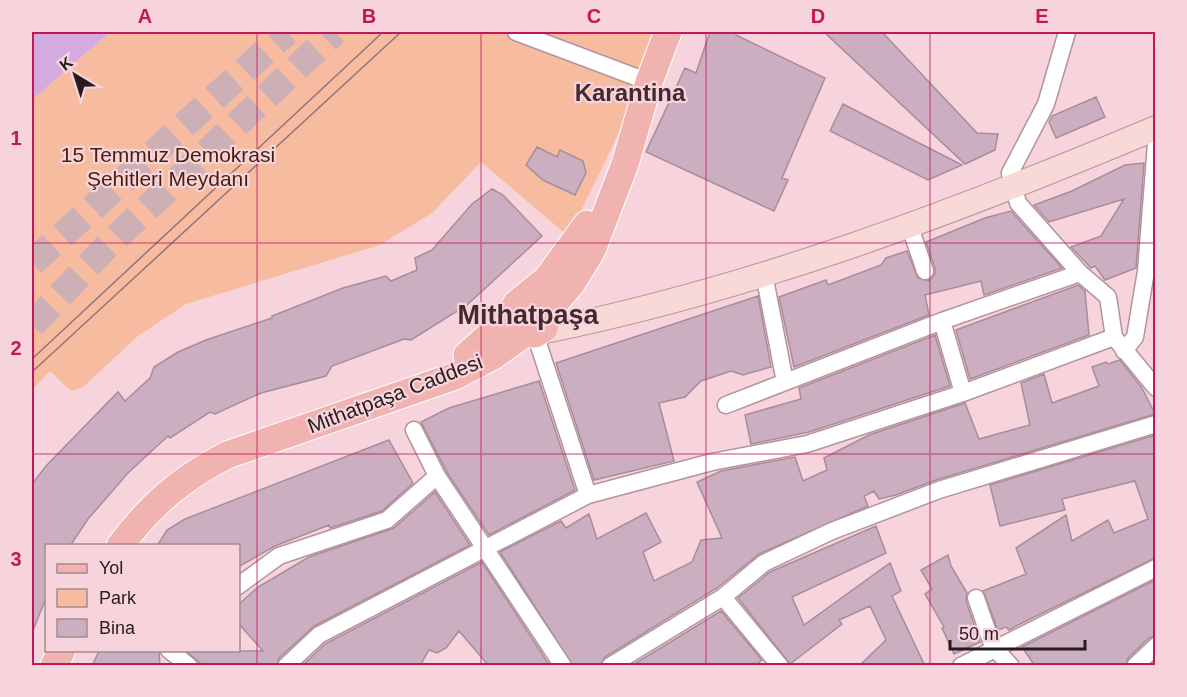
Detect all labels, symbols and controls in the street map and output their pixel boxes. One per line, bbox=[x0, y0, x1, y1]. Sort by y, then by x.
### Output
text: A bbox=[138, 5, 152, 27]
text: B bbox=[362, 5, 376, 27]
text: C bbox=[587, 5, 601, 27]
text: D bbox=[811, 5, 825, 27]
text: E bbox=[1035, 5, 1049, 27]
north arrow bbox=[45, 45, 105, 105]
text: K bbox=[56, 53, 76, 74]
district label: Karantina bbox=[575, 79, 686, 106]
text: 1 bbox=[10, 127, 22, 149]
park label: 15 Temmuz Demokrasi Şehitleri Meydanı bbox=[61, 143, 275, 190]
district label: Mithatpaşa bbox=[457, 300, 599, 330]
text: 2 bbox=[10, 337, 22, 359]
street label: Mithatpaşa Caddesi bbox=[304, 350, 486, 438]
legend bbox=[45, 544, 240, 652]
text: 3 bbox=[10, 548, 22, 570]
text: Yol bbox=[99, 558, 123, 578]
text: Park bbox=[99, 588, 137, 608]
scale bar bbox=[950, 613, 1085, 651]
text: Bina bbox=[99, 618, 136, 638]
text: 50 m bbox=[959, 624, 999, 644]

